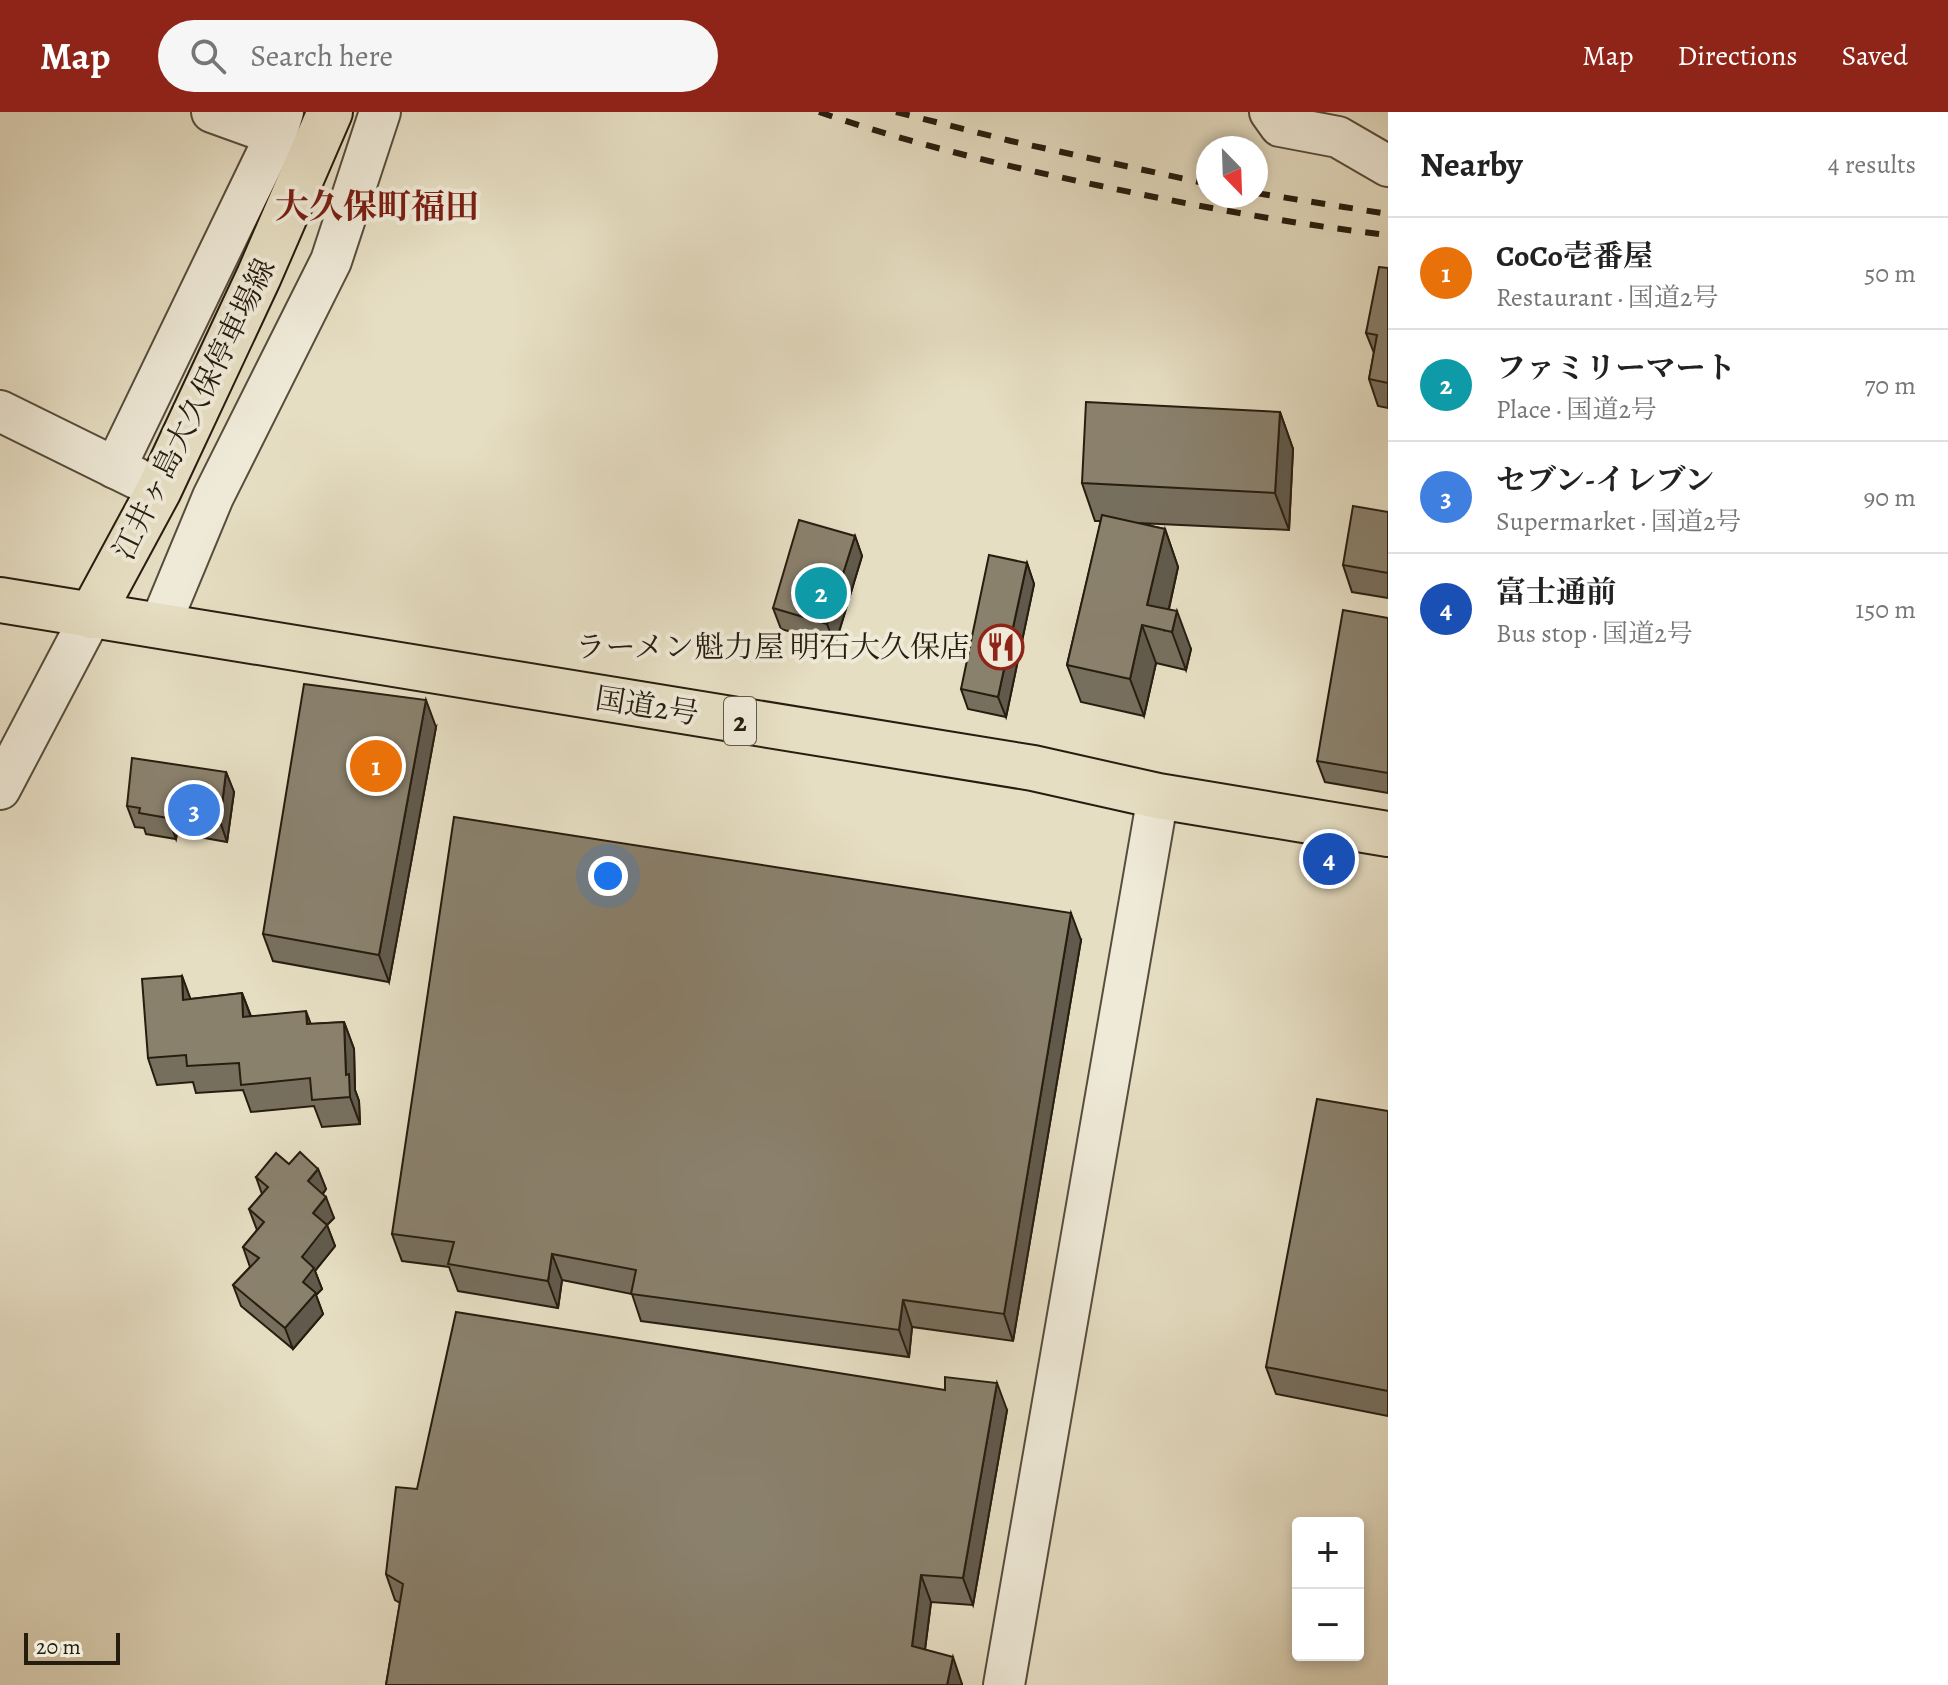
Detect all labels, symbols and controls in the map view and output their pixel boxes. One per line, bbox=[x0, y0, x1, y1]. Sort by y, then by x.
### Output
search box bbox=[158, 20, 718, 92]
text: Map bbox=[40, 30, 110, 82]
icon: search bbox=[186, 34, 230, 78]
text: Search here bbox=[250, 36, 393, 76]
text: Map bbox=[1582, 37, 1633, 75]
text: Directions bbox=[1677, 37, 1798, 75]
text: Saved bbox=[1842, 37, 1908, 75]
north arrow bbox=[1196, 136, 1268, 208]
text: Nearby bbox=[1420, 141, 1523, 188]
text: 4 results bbox=[1828, 147, 1916, 182]
district label: 大久保町福田 bbox=[275, 183, 479, 230]
text: CoCo壱番屋 bbox=[1496, 236, 1653, 276]
street label: 江井ヶ島大久保停車場線 bbox=[104, 252, 284, 566]
text: 1 bbox=[1441, 256, 1451, 291]
text: 50 m bbox=[1864, 256, 1916, 291]
text: Restaurant · 国道2号 bbox=[1496, 280, 1718, 315]
text: ファミリーマート bbox=[1496, 348, 1735, 388]
text: 2 bbox=[1440, 368, 1452, 403]
text: 70 m bbox=[1864, 368, 1916, 403]
text: Place · 国道2号 bbox=[1496, 392, 1657, 427]
text: セブン-イレブン bbox=[1496, 460, 1714, 500]
text: 3 bbox=[1440, 480, 1452, 515]
text: 90 m bbox=[1864, 480, 1916, 515]
text: Supermarket · 国道2号 bbox=[1496, 504, 1741, 539]
pin: 2 bbox=[795, 563, 847, 623]
text: 富士通前 bbox=[1496, 572, 1616, 612]
text: 4 bbox=[1440, 592, 1452, 627]
text: 150 m bbox=[1855, 592, 1916, 627]
text: Bus stop · 国道2号 bbox=[1496, 616, 1693, 651]
restaurant icon: ラーメン魁力屋 明石大久保店 bbox=[977, 623, 1025, 671]
place label: ラーメン魁力屋 明石大久保店 bbox=[576, 627, 970, 667]
street label: 国道2号 bbox=[592, 678, 702, 734]
road number: 2 bbox=[724, 697, 756, 745]
pin: 1 bbox=[350, 736, 402, 796]
pin: 3 bbox=[168, 780, 220, 840]
pin: 4 bbox=[1303, 829, 1355, 889]
your location bbox=[588, 856, 628, 896]
map controls bbox=[1292, 1517, 1364, 1661]
button: + bbox=[1292, 1517, 1364, 1589]
button: − bbox=[1292, 1589, 1364, 1661]
scale bar bbox=[24, 1629, 120, 1665]
text: 20 m bbox=[36, 1632, 81, 1662]

